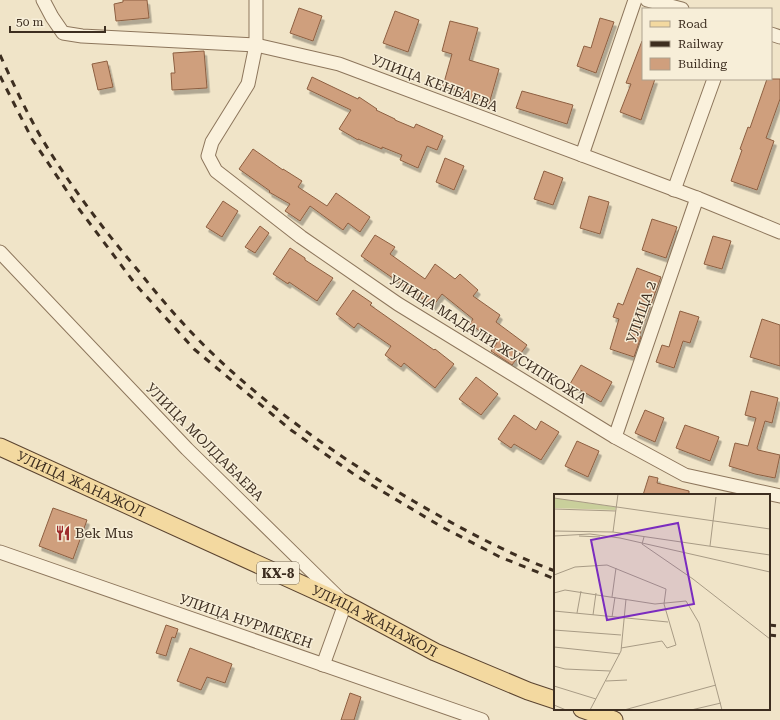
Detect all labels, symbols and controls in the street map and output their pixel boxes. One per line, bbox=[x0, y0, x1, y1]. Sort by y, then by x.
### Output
scale bar bbox=[10, 8, 105, 34]
legend bbox=[642, 8, 772, 80]
text: 50 m bbox=[16, 15, 43, 29]
text: Road bbox=[678, 17, 708, 31]
text: Railway bbox=[678, 37, 724, 51]
street label: УЛИЦА КЕНБАЕВА bbox=[369, 51, 501, 115]
text: Building bbox=[678, 57, 727, 71]
street label: УЛИЦА МАДАЛИ ЖУСИПКОЖА bbox=[386, 271, 590, 407]
street label: УЛИЦА 2 bbox=[623, 279, 659, 345]
street label: УЛИЦА МОЛДАБАЕВА bbox=[143, 380, 267, 504]
street label: УЛИЦА ЖАНАЖОЛ bbox=[14, 448, 148, 520]
inset map bbox=[554, 494, 770, 710]
restaurant icon: Bek Mus bbox=[54, 524, 72, 542]
place label: Bek Mus bbox=[75, 525, 133, 541]
road number: КХ-8 bbox=[257, 562, 299, 584]
street label: УЛИЦА ЖАНАЖОЛ bbox=[309, 582, 440, 660]
street label: УЛИЦА НУРМЕКЕН bbox=[177, 591, 315, 651]

